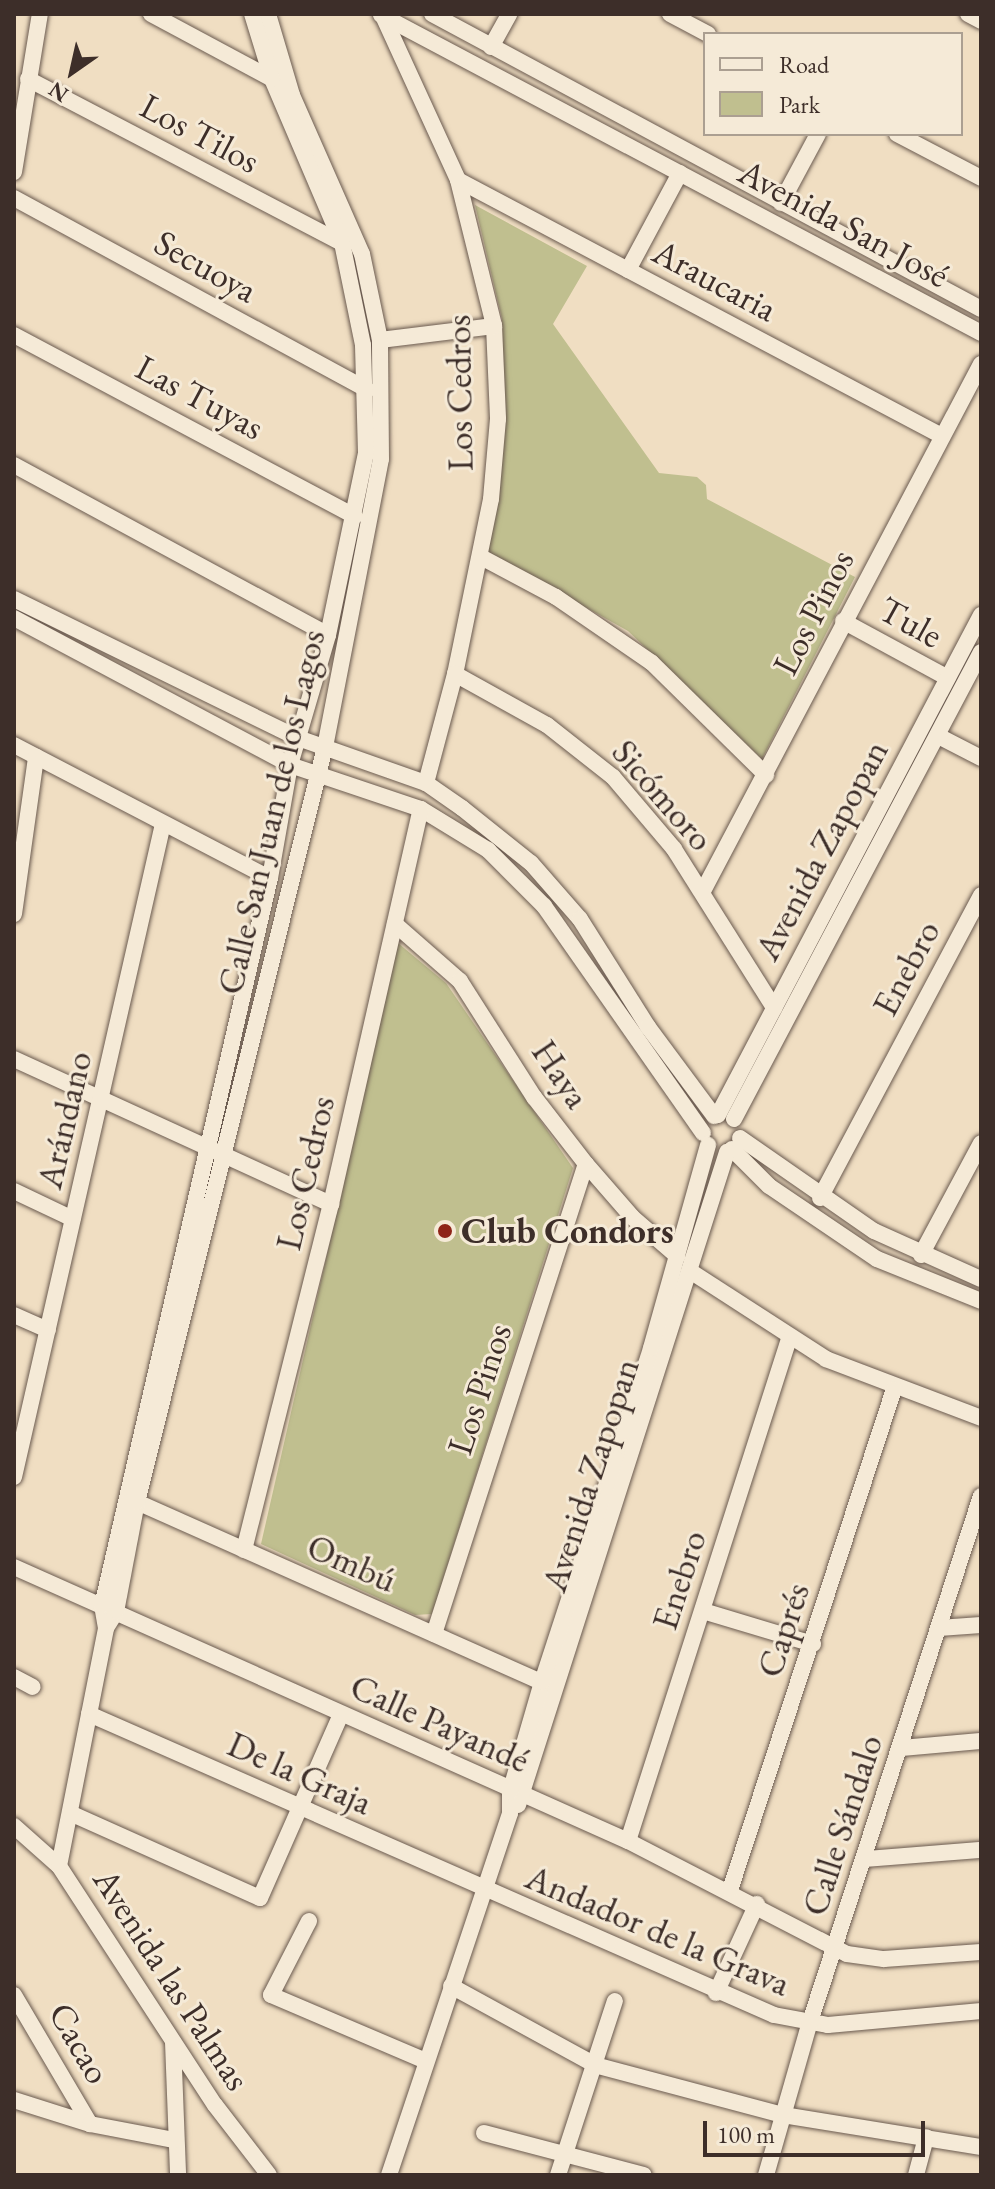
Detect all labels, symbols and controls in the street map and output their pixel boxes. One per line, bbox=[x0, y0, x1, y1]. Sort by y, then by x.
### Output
north arrow bbox=[32, 32, 112, 112]
legend bbox=[703, 32, 963, 136]
text: Road bbox=[779, 49, 829, 80]
text: N bbox=[43, 75, 74, 109]
street label: Los Tilos bbox=[133, 84, 267, 182]
text: Park bbox=[779, 89, 820, 120]
street label: Avenida San José bbox=[731, 149, 957, 297]
street label: Secuoya bbox=[147, 220, 265, 312]
street label: Araucaria bbox=[646, 229, 784, 331]
street label: Los Cedros bbox=[436, 314, 482, 472]
street label: Las Tuyas bbox=[129, 345, 271, 449]
street label: Los Pinos bbox=[763, 542, 863, 682]
street label: Tule bbox=[872, 587, 950, 657]
street label: Calle San Juan de los Lagos bbox=[208, 626, 334, 998]
street label: Sicómoro bbox=[603, 731, 723, 859]
street label: Avenida Zapopan bbox=[745, 733, 897, 967]
street label: Enebro bbox=[863, 913, 949, 1023]
street label: Haya bbox=[523, 1032, 599, 1116]
street label: Arándano bbox=[27, 1047, 101, 1193]
street label: Los Cedros bbox=[266, 1092, 344, 1254]
place label: Club Condors bbox=[461, 1209, 674, 1253]
marker: Club Condors bbox=[436, 1222, 454, 1240]
street label: Los Pinos bbox=[438, 1318, 520, 1460]
street label: Avenida Zapopan bbox=[532, 1353, 648, 1597]
street label: Ombú bbox=[301, 1524, 403, 1602]
street label: Enebro bbox=[643, 1525, 715, 1635]
street label: Caprés bbox=[748, 1578, 818, 1682]
street label: Calle Payandé bbox=[344, 1664, 536, 1782]
street label: De la Graja bbox=[221, 1722, 379, 1824]
street label: Calle Sándalo bbox=[792, 1729, 892, 1921]
street label: Andador de la Grava bbox=[519, 1855, 797, 2005]
street label: Avenida las Palmas bbox=[84, 1860, 260, 2098]
street label: Cacao bbox=[40, 1995, 120, 2091]
scale bar bbox=[707, 2105, 929, 2155]
text: 100 m bbox=[717, 2119, 775, 2150]

